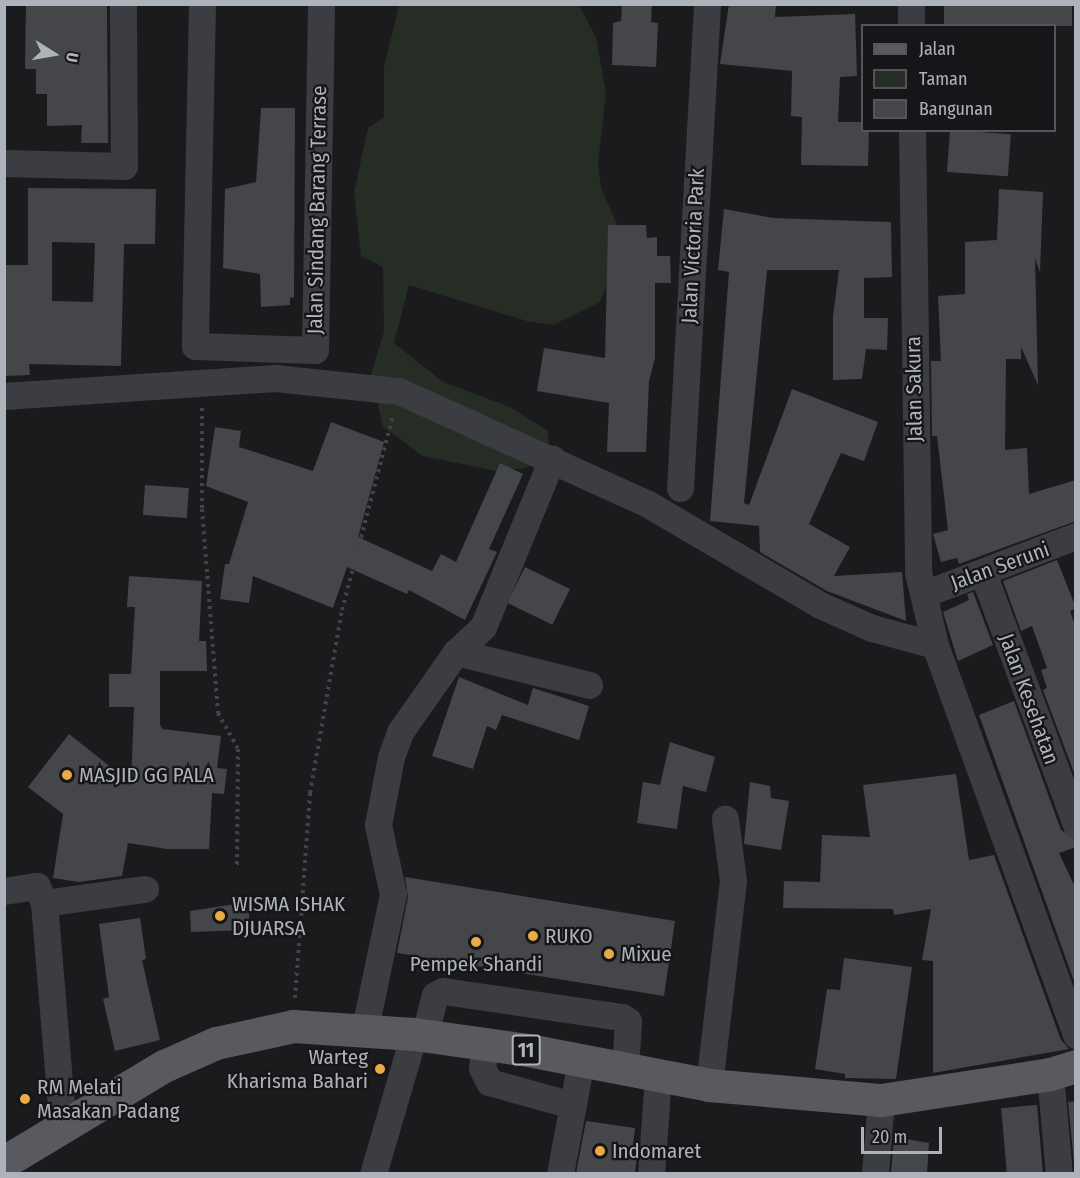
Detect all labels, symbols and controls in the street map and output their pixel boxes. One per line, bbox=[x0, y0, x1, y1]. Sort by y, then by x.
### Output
north arrow bbox=[24, 24, 84, 84]
legend bbox=[861, 24, 1056, 132]
text: Jalan bbox=[919, 38, 956, 60]
text: U bbox=[62, 51, 82, 64]
text: Taman bbox=[919, 68, 967, 90]
street label: Jalan Sindang Barang Terrase bbox=[302, 85, 332, 335]
text: Bangunan bbox=[919, 98, 993, 120]
street label: Jalan Victoria Park bbox=[676, 168, 710, 324]
street label: Jalan Sakura bbox=[900, 336, 928, 442]
street label: Jalan Seruni bbox=[947, 537, 1053, 595]
street label: Jalan Kesehatan bbox=[994, 630, 1064, 768]
place label: MASJID GG PALA bbox=[79, 762, 214, 788]
marker: MASJID GG PALA bbox=[60, 768, 74, 782]
place label: WISMA ISHAK DJUARSA bbox=[232, 891, 345, 941]
marker: WISMA ISHAK DJUARSA bbox=[213, 909, 227, 923]
place label: RUKO bbox=[545, 923, 593, 949]
marker: RUKO bbox=[526, 929, 540, 943]
marker: Pempek Shandi bbox=[469, 935, 483, 949]
place label: Mixue bbox=[621, 941, 672, 967]
marker: Mixue bbox=[602, 947, 616, 961]
place label: Pempek Shandi bbox=[410, 951, 542, 977]
road number: 11 bbox=[511, 1033, 541, 1067]
place label: Warteg Kharisma Bahari bbox=[227, 1044, 368, 1094]
marker: Warteg Kharisma Bahari bbox=[373, 1062, 387, 1076]
place label: RM Melati Masakan Padang bbox=[37, 1074, 180, 1124]
marker: RM Melati Masakan Padang bbox=[18, 1092, 32, 1106]
scale bar bbox=[864, 1115, 945, 1153]
text: 20 m bbox=[872, 1126, 907, 1148]
place label: Indomaret bbox=[612, 1138, 701, 1164]
marker: Indomaret bbox=[593, 1144, 607, 1158]

